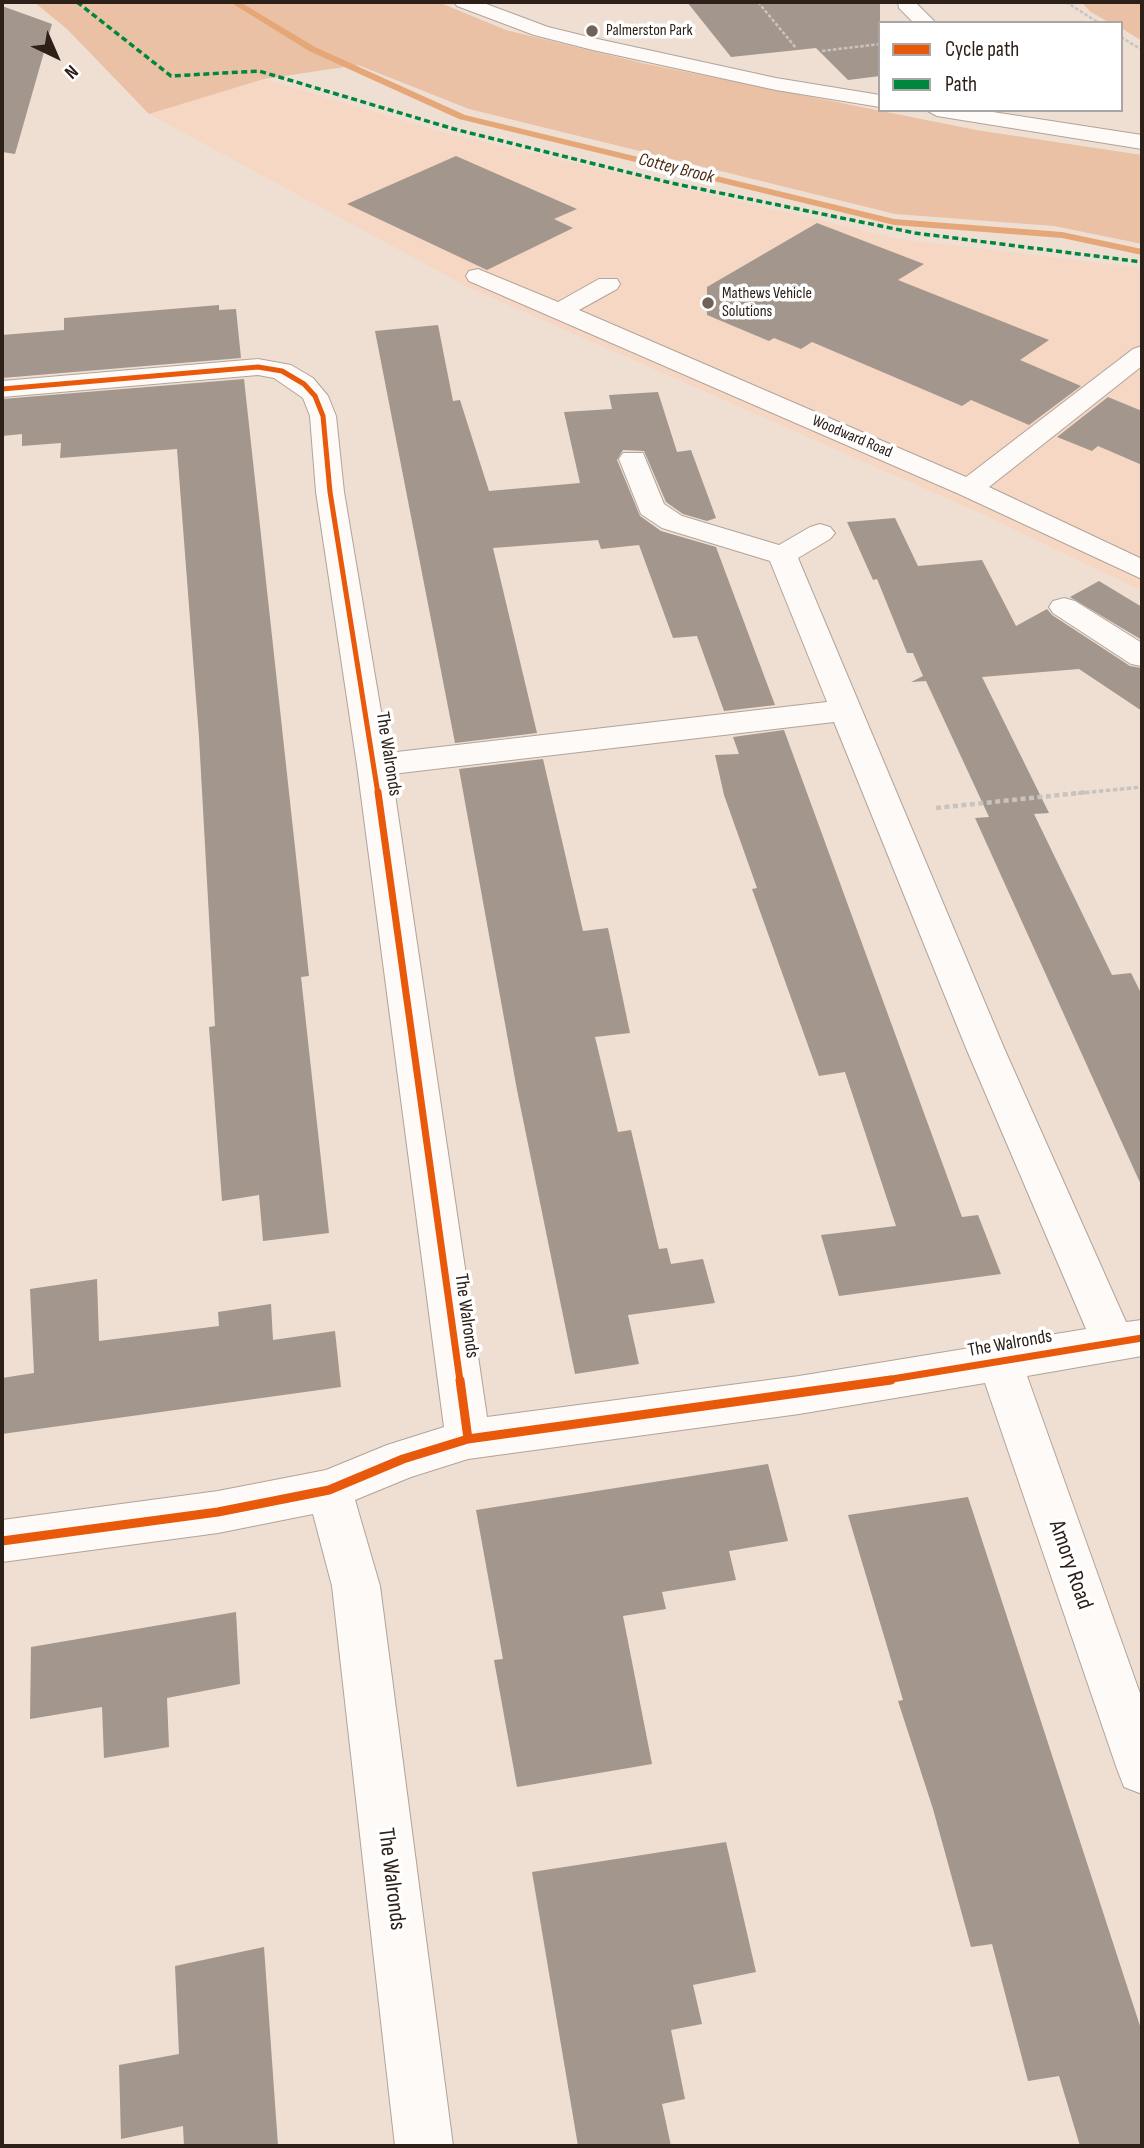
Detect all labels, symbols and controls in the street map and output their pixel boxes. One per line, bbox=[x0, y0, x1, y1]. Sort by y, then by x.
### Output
north arrow bbox=[21, 21, 91, 91]
place label: Palmerston Park bbox=[606, 21, 693, 41]
legend bbox=[878, 21, 1123, 112]
marker: Palmerston Park bbox=[584, 23, 600, 39]
text: Cycle path bbox=[945, 37, 1019, 62]
text: N bbox=[59, 60, 83, 83]
text: Path bbox=[945, 72, 977, 97]
water label: Cottey Brook bbox=[636, 149, 716, 189]
place label: Mathews Vehicle Solutions bbox=[722, 284, 812, 322]
marker: Mathews Vehicle Solutions bbox=[700, 295, 716, 311]
street label: Woodward Road bbox=[809, 412, 895, 462]
street label: The Walronds bbox=[370, 710, 406, 798]
street label: The Walronds bbox=[449, 1272, 483, 1360]
street label: The Walronds bbox=[966, 1325, 1054, 1363]
street label: Amory Road bbox=[1042, 1517, 1098, 1613]
street label: The Walronds bbox=[371, 1826, 411, 1932]

